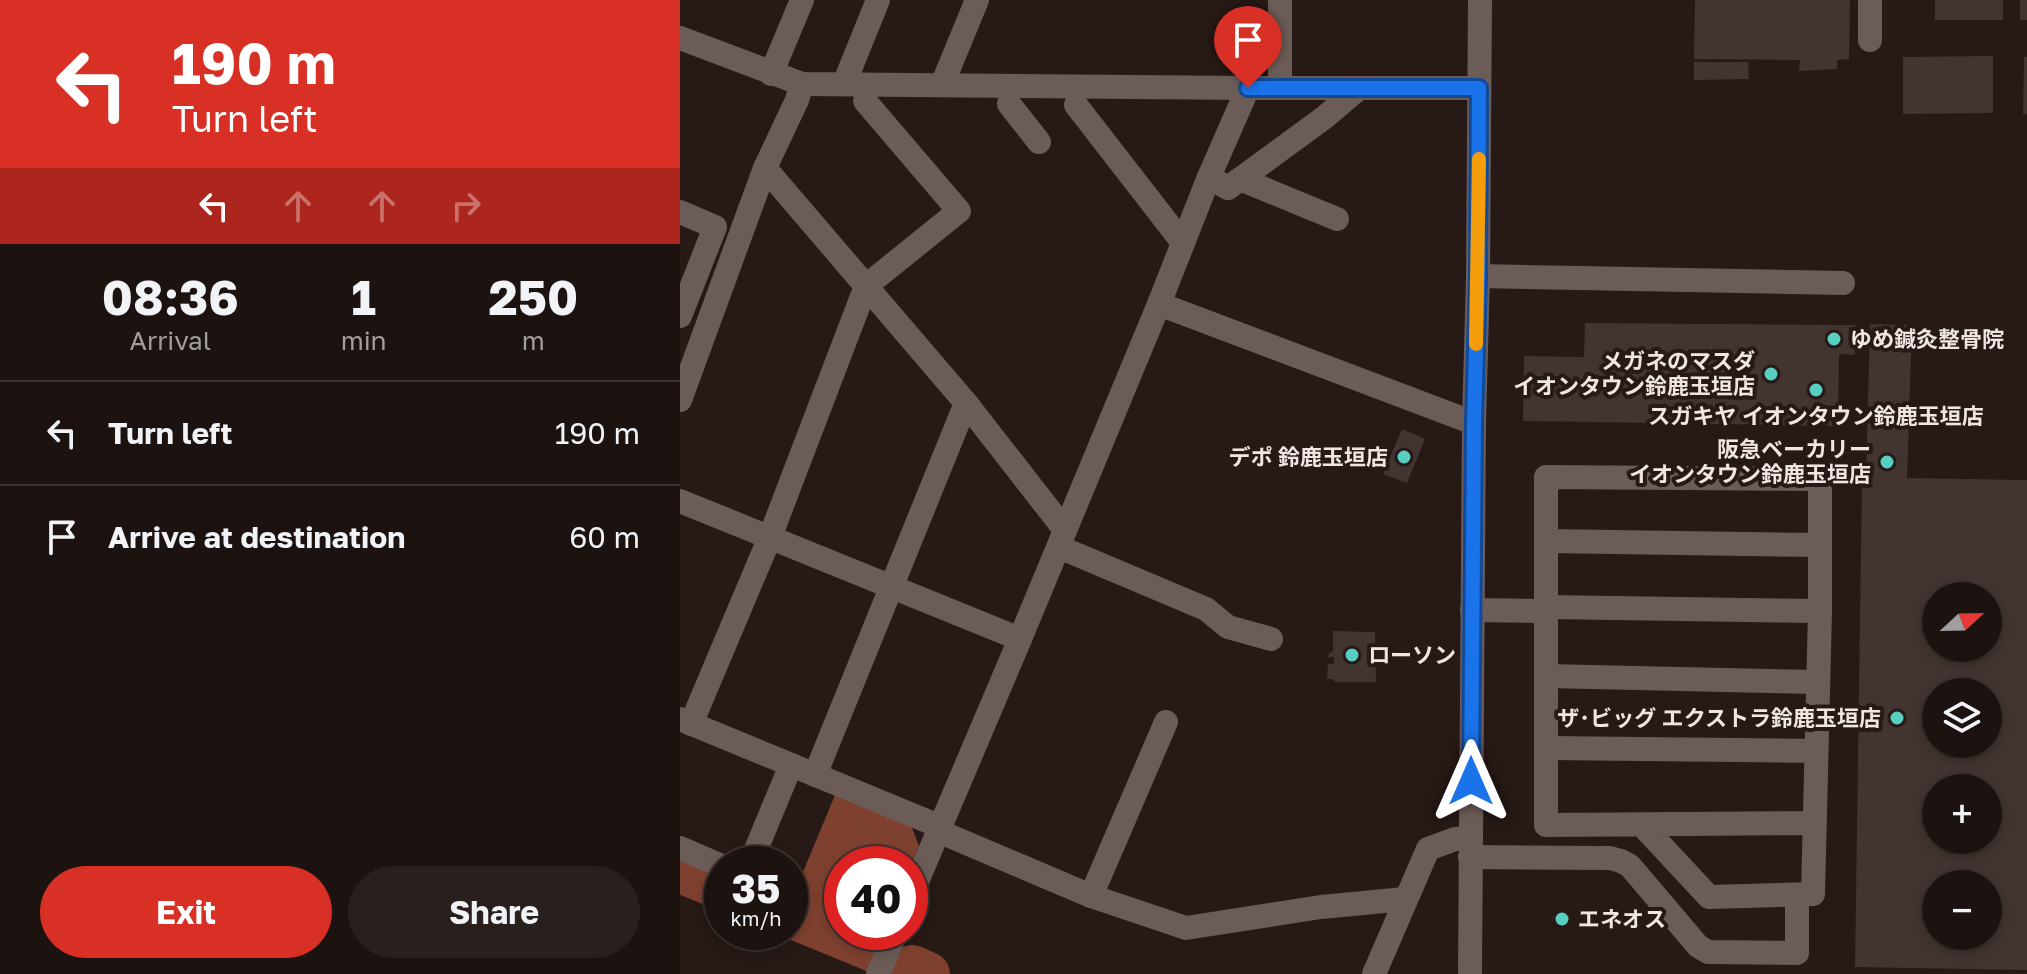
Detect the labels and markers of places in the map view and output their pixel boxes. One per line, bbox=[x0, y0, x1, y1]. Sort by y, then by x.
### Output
pin bbox=[1214, 6, 1282, 88]
place label: ゆめ鍼灸整骨院 bbox=[1850, 325, 2004, 352]
marker: ゆめ鍼灸整骨院 bbox=[1825, 330, 1843, 348]
place label: メガネのマスダ イオンタウン鈴鹿玉垣店 bbox=[1513, 347, 1755, 399]
marker: メガネのマスダ イオンタウン鈴鹿玉垣店 bbox=[1762, 365, 1780, 383]
marker: スガキヤ イオンタウン鈴鹿玉垣店 bbox=[1807, 381, 1825, 399]
place label: スガキヤ イオンタウン鈴鹿玉垣店 bbox=[1648, 402, 1984, 429]
place label: 阪急ベーカリー イオンタウン鈴鹿玉垣店 bbox=[1629, 435, 1871, 487]
place label: デポ 鈴鹿玉垣店 bbox=[1228, 443, 1388, 470]
marker: デポ 鈴鹿玉垣店 bbox=[1395, 448, 1413, 466]
marker: 阪急ベーカリー イオンタウン鈴鹿玉垣店 bbox=[1878, 453, 1896, 471]
place label: ローソン bbox=[1368, 641, 1456, 668]
marker: ローソン bbox=[1343, 646, 1361, 664]
place label: ザ･ビッグ エクストラ鈴鹿玉垣店 bbox=[1557, 704, 1881, 731]
marker: ザ･ビッグ エクストラ鈴鹿玉垣店 bbox=[1888, 709, 1906, 727]
place label: エネオス bbox=[1578, 905, 1666, 932]
marker: エネオス bbox=[1553, 910, 1571, 928]

